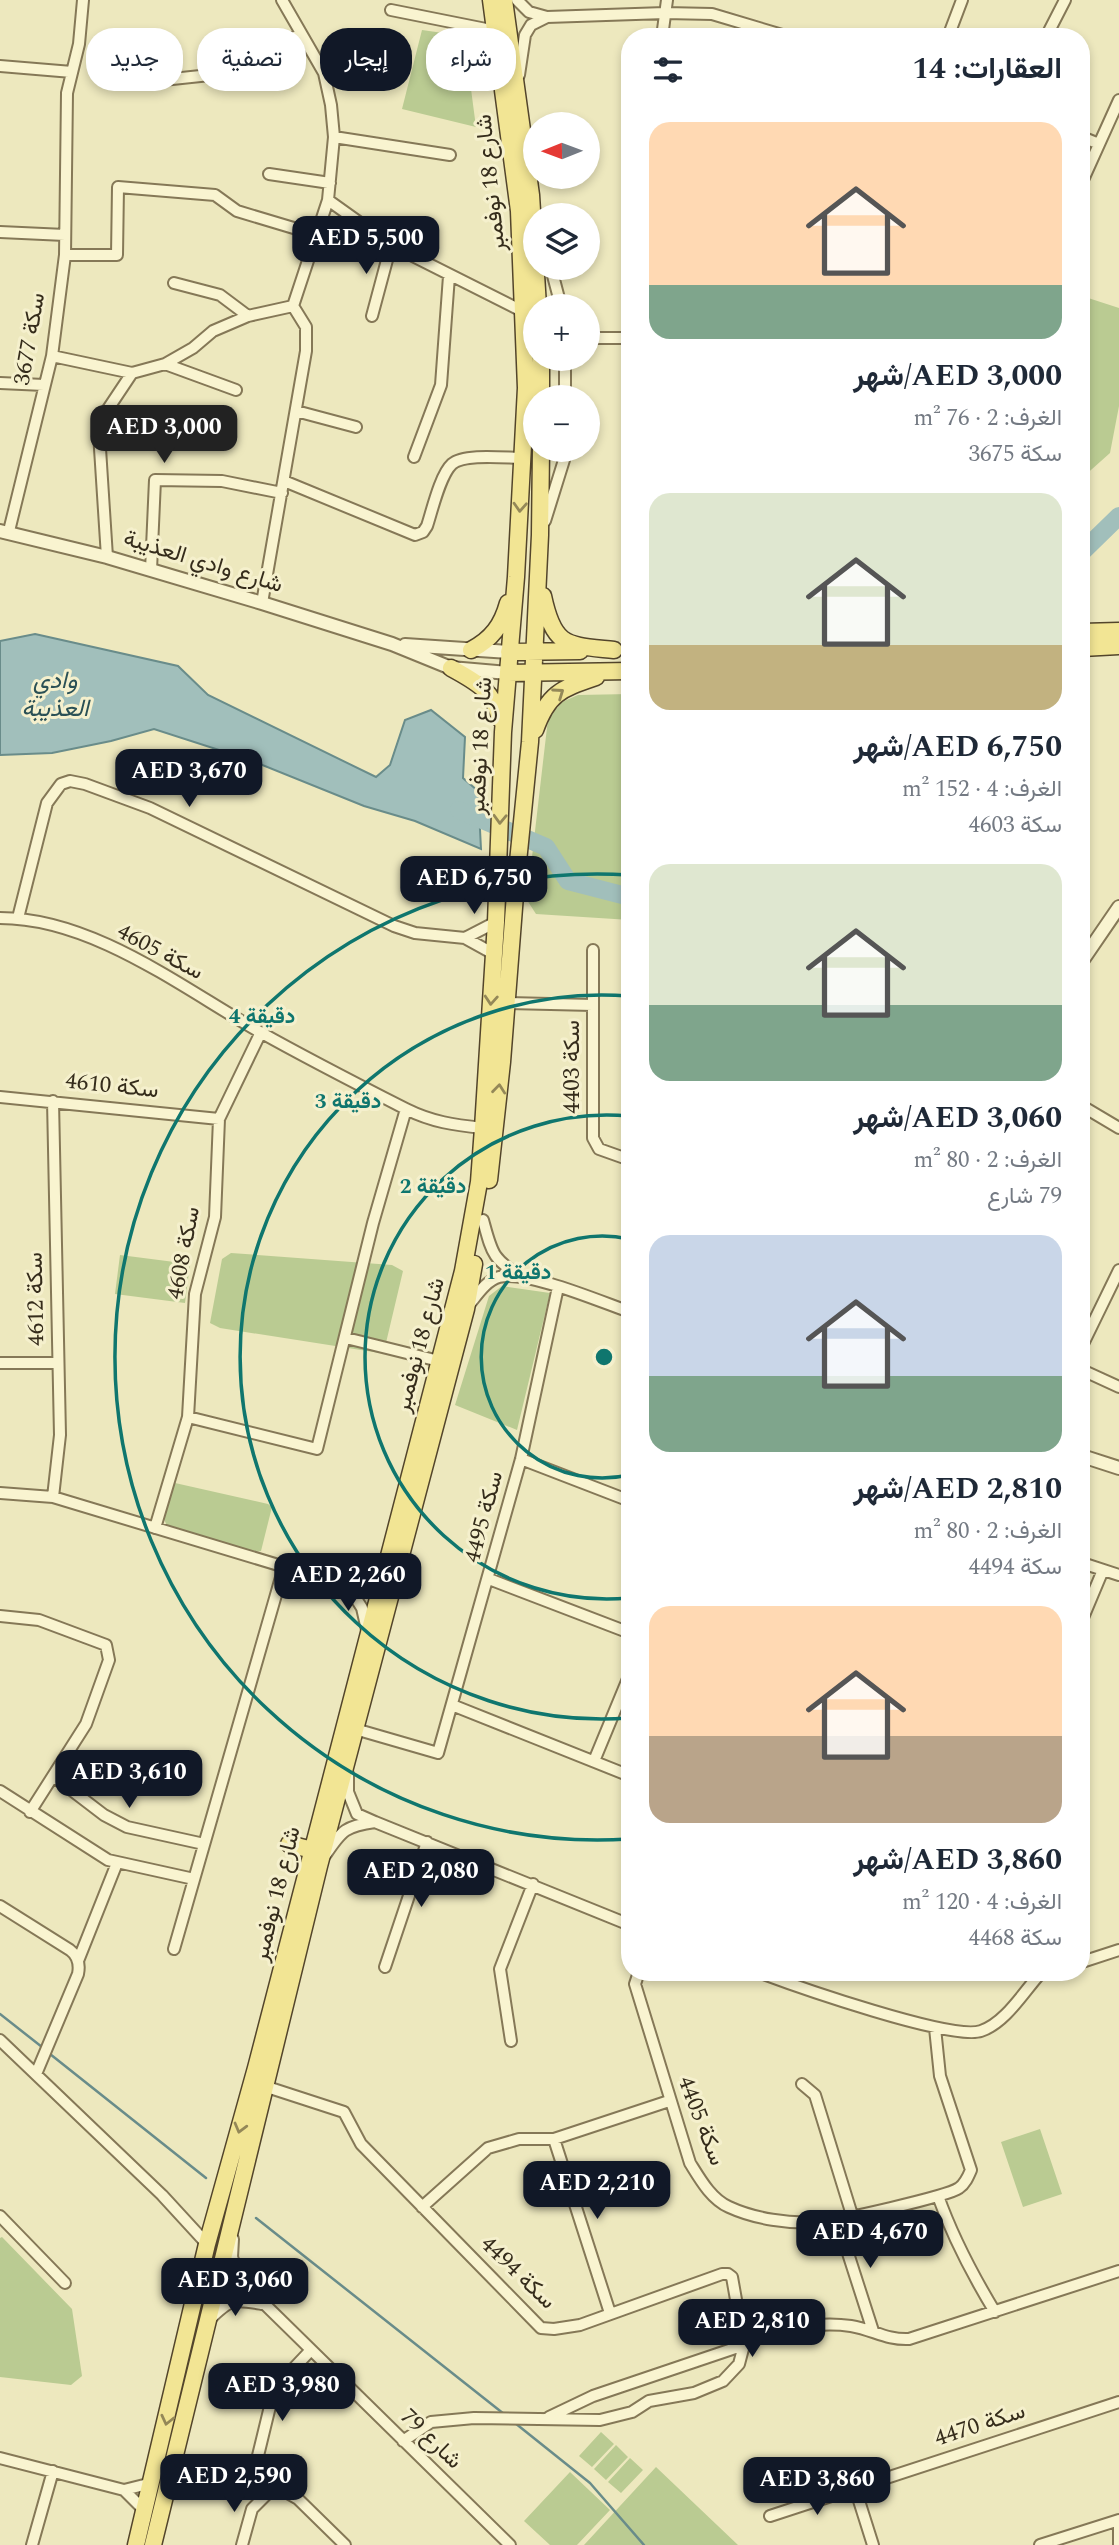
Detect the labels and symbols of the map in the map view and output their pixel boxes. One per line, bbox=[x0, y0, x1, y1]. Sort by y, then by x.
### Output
street label: شارع 18 نوفمبر bbox=[466, 112, 516, 255]
north arrow bbox=[523, 112, 600, 189]
pin: AED 5,500 bbox=[286, 216, 446, 276]
street label: سكة 3677 bbox=[5, 290, 55, 388]
pin: AED 3,000 bbox=[84, 406, 244, 465]
one-way arrow bbox=[513, 502, 528, 513]
street label: شارع وادي العذيبة bbox=[119, 521, 287, 603]
water label: وادي العذيبة bbox=[21, 663, 91, 727]
street label: شارع 18 نوفمبر bbox=[460, 676, 502, 817]
one-way arrow bbox=[551, 689, 564, 701]
pin: AED 3,670 bbox=[109, 750, 269, 809]
one-way arrow bbox=[492, 813, 507, 824]
pin: AED 6,750 bbox=[394, 856, 554, 916]
street label: سكة 4605 bbox=[110, 915, 210, 989]
one-way arrow bbox=[484, 995, 499, 1006]
text: 4 دقيقة bbox=[229, 1001, 295, 1033]
street label: سكة 4403 bbox=[555, 1020, 590, 1114]
street label: سكة 4610 bbox=[64, 1064, 160, 1108]
one-way arrow bbox=[491, 1084, 506, 1095]
text: 3 دقيقة bbox=[315, 1086, 381, 1118]
text: 2 دقيقة bbox=[400, 1171, 466, 1203]
street label: سكة 4608 bbox=[158, 1204, 210, 1302]
street label: سكة 4612 bbox=[18, 1252, 54, 1346]
text: 1 دقيقة bbox=[485, 1257, 551, 1289]
street label: شارع 18 نوفمبر bbox=[385, 1274, 455, 1417]
centre of rings bbox=[592, 1345, 616, 1369]
street label: سكة 4495 bbox=[455, 1467, 513, 1567]
pin: AED 2,260 bbox=[268, 1554, 428, 1613]
pin: AED 3,610 bbox=[49, 1750, 209, 1810]
street label: شارع 18 نوفمبر bbox=[243, 1823, 311, 1966]
pin: AED 2,080 bbox=[341, 1850, 501, 1909]
street label: سكة 4405 bbox=[668, 2071, 734, 2171]
one-way arrow bbox=[233, 2122, 248, 2134]
pin: AED 2,210 bbox=[517, 2162, 677, 2221]
pin: AED 4,670 bbox=[790, 2210, 950, 2270]
street label: سكة 4494 bbox=[472, 2228, 564, 2318]
pin: AED 3,060 bbox=[155, 2258, 315, 2318]
pin: AED 2,810 bbox=[672, 2300, 832, 2359]
pin: AED 3,980 bbox=[202, 2364, 362, 2423]
street label: سكة 4470 bbox=[930, 2394, 1030, 2456]
street label: 79 شارع bbox=[392, 2400, 470, 2478]
one-way arrow bbox=[160, 2414, 175, 2426]
pin: AED 2,590 bbox=[154, 2454, 314, 2514]
pin: AED 3,860 bbox=[737, 2458, 897, 2517]

